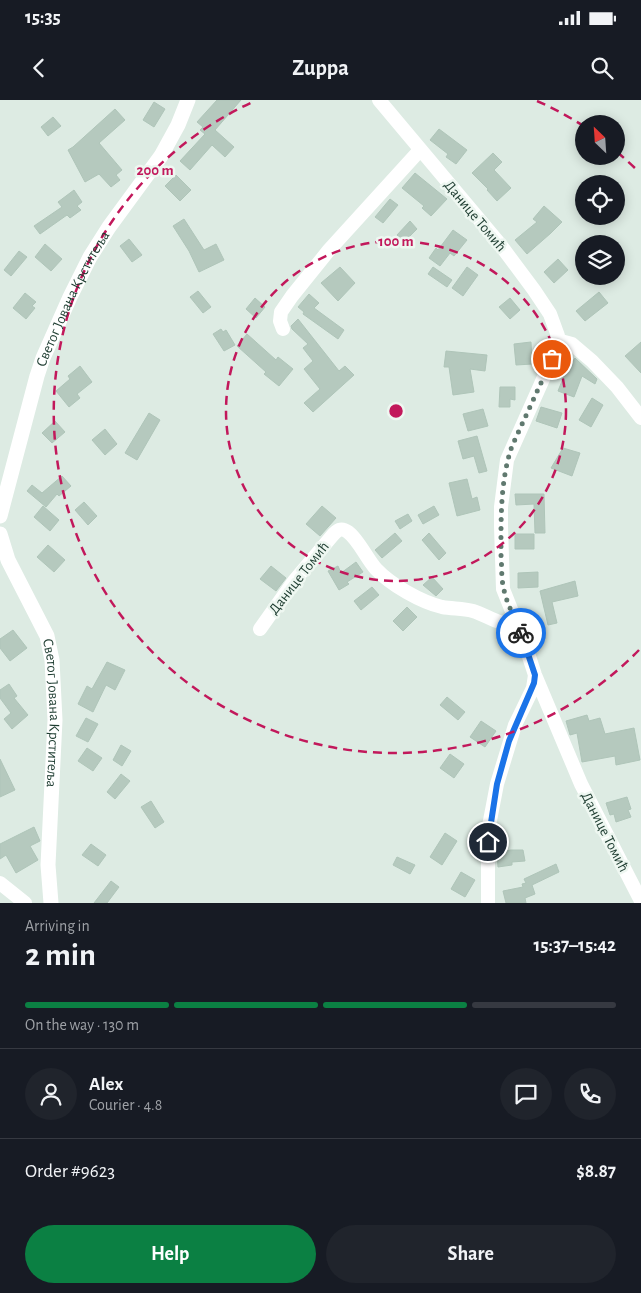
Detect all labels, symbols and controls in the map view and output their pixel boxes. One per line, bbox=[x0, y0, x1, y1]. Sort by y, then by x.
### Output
text: 15:35 bbox=[25, 8, 61, 27]
icon: back bbox=[25, 54, 53, 82]
icon: search bbox=[588, 54, 616, 82]
text: Zuppa bbox=[292, 57, 349, 79]
north arrow bbox=[575, 115, 625, 165]
map controls bbox=[575, 115, 625, 285]
text: 200 m bbox=[136, 163, 174, 178]
button: locate bbox=[575, 175, 625, 225]
street label: Данице Томић bbox=[441, 178, 509, 254]
street label: Светог Јована Крститеља bbox=[33, 228, 112, 368]
text: 100 m bbox=[378, 234, 414, 249]
button: layers bbox=[575, 235, 625, 285]
pin bbox=[531, 338, 573, 380]
icon: bag bbox=[538, 345, 566, 373]
centre of rings bbox=[387, 402, 405, 420]
street label: Данице Томић bbox=[266, 539, 332, 617]
courier bbox=[496, 608, 546, 658]
icon: bike bbox=[507, 619, 535, 647]
street label: Светог Јована Крститеља bbox=[40, 637, 63, 788]
street label: Данице Томић bbox=[578, 790, 632, 874]
pin bbox=[467, 821, 509, 863]
icon: home bbox=[474, 828, 502, 856]
text: Arriving in bbox=[25, 918, 90, 934]
text: 15:37–15:42 bbox=[534, 936, 616, 955]
text: 2 min bbox=[25, 939, 96, 971]
text: On the way · 130 m bbox=[25, 1017, 139, 1033]
button: person bbox=[25, 1068, 77, 1120]
button: chat bbox=[500, 1068, 552, 1120]
button: phone bbox=[564, 1068, 616, 1120]
text: Alex bbox=[89, 1075, 123, 1094]
text: Courier · 4.8 bbox=[89, 1097, 162, 1113]
text: Order #9623 bbox=[25, 1162, 115, 1181]
text: $8.87 bbox=[576, 1162, 616, 1181]
button: Help bbox=[25, 1225, 316, 1283]
button: Share bbox=[326, 1225, 616, 1283]

